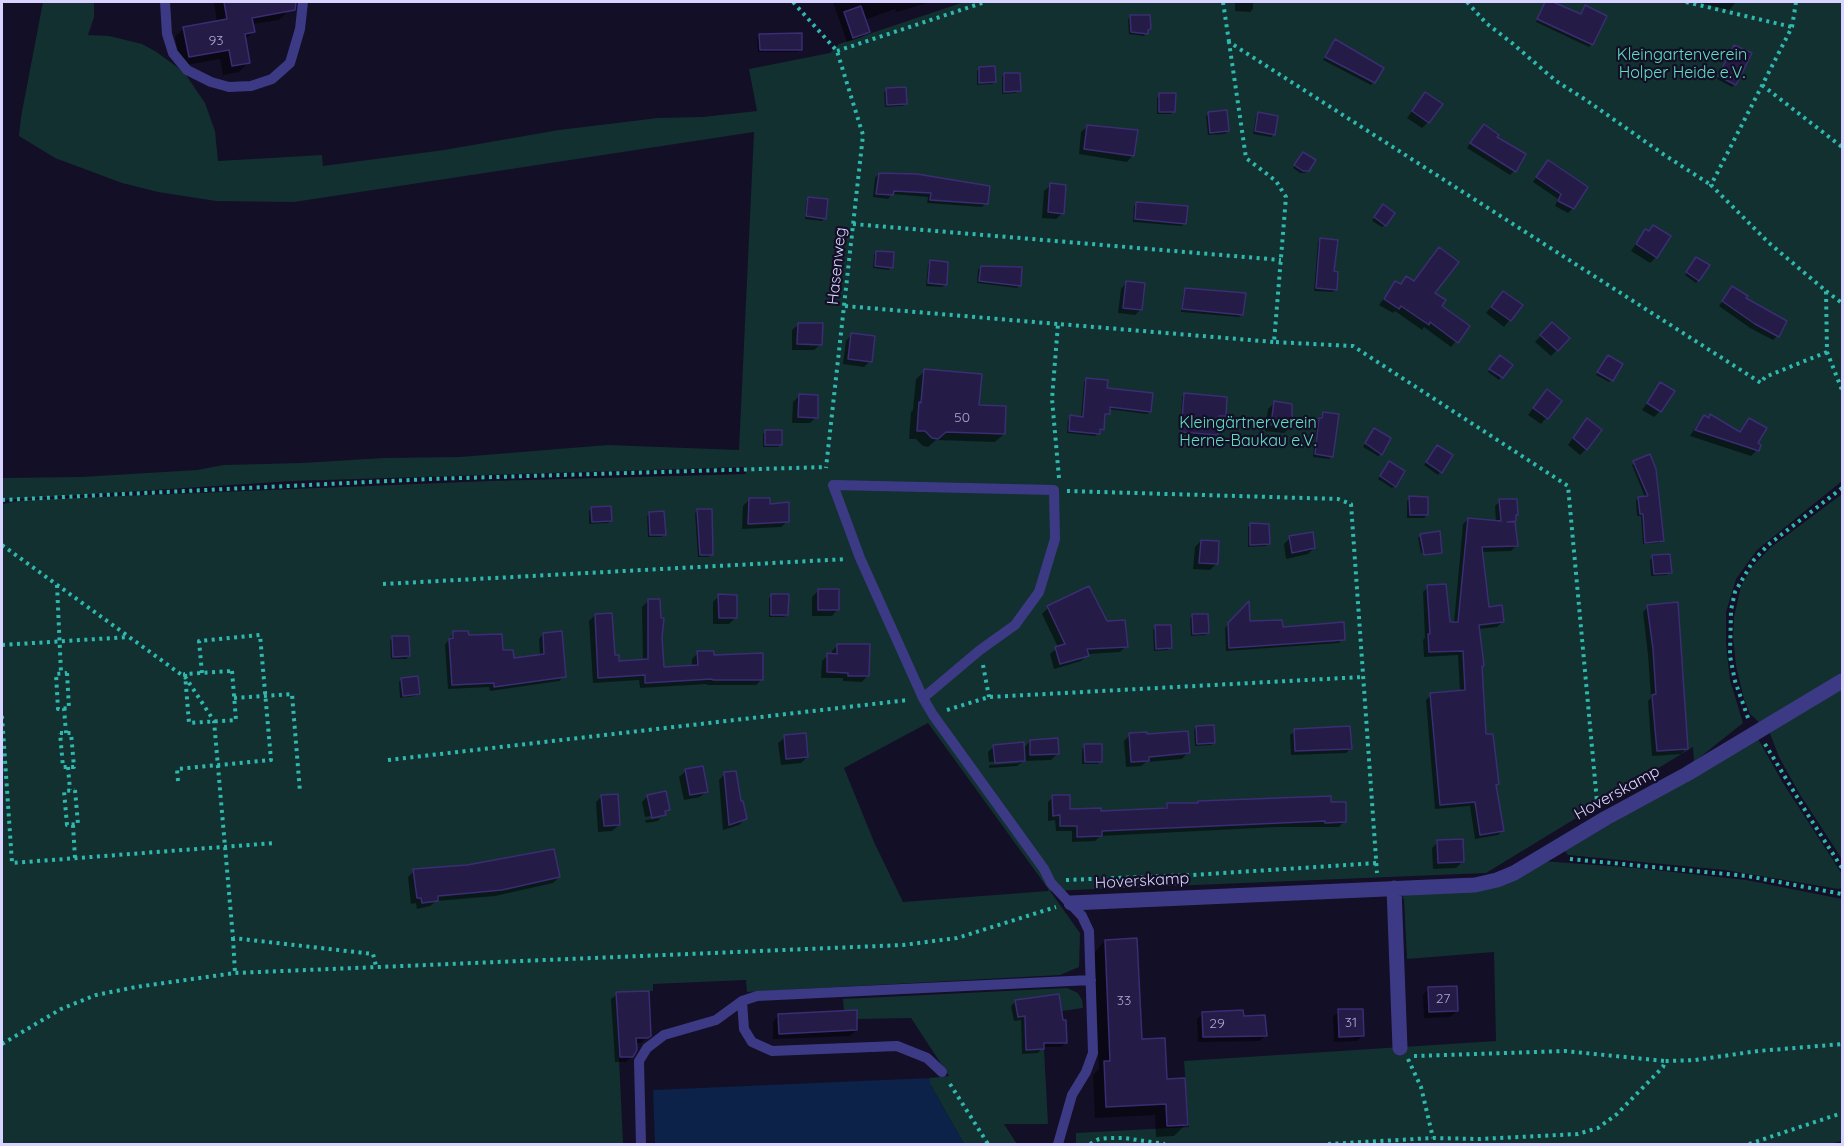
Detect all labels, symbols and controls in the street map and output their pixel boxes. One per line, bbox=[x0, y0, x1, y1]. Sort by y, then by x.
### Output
house number: 93 bbox=[208, 33, 224, 49]
park label: Kleingartenverein Holper Heide e.V. bbox=[1617, 45, 1747, 83]
street label: Hasenweg bbox=[823, 226, 851, 306]
house number: 50 bbox=[954, 410, 970, 426]
park label: Kleingärtnerverein Herne-Baukau e.V. bbox=[1179, 413, 1317, 451]
street label: Hoverskamp bbox=[1571, 762, 1663, 824]
street label: Hoverskamp bbox=[1094, 869, 1190, 893]
house number: 27 bbox=[1436, 991, 1450, 1007]
house number: 33 bbox=[1117, 993, 1131, 1009]
house number: 31 bbox=[1345, 1015, 1357, 1031]
house number: 29 bbox=[1209, 1016, 1225, 1032]

